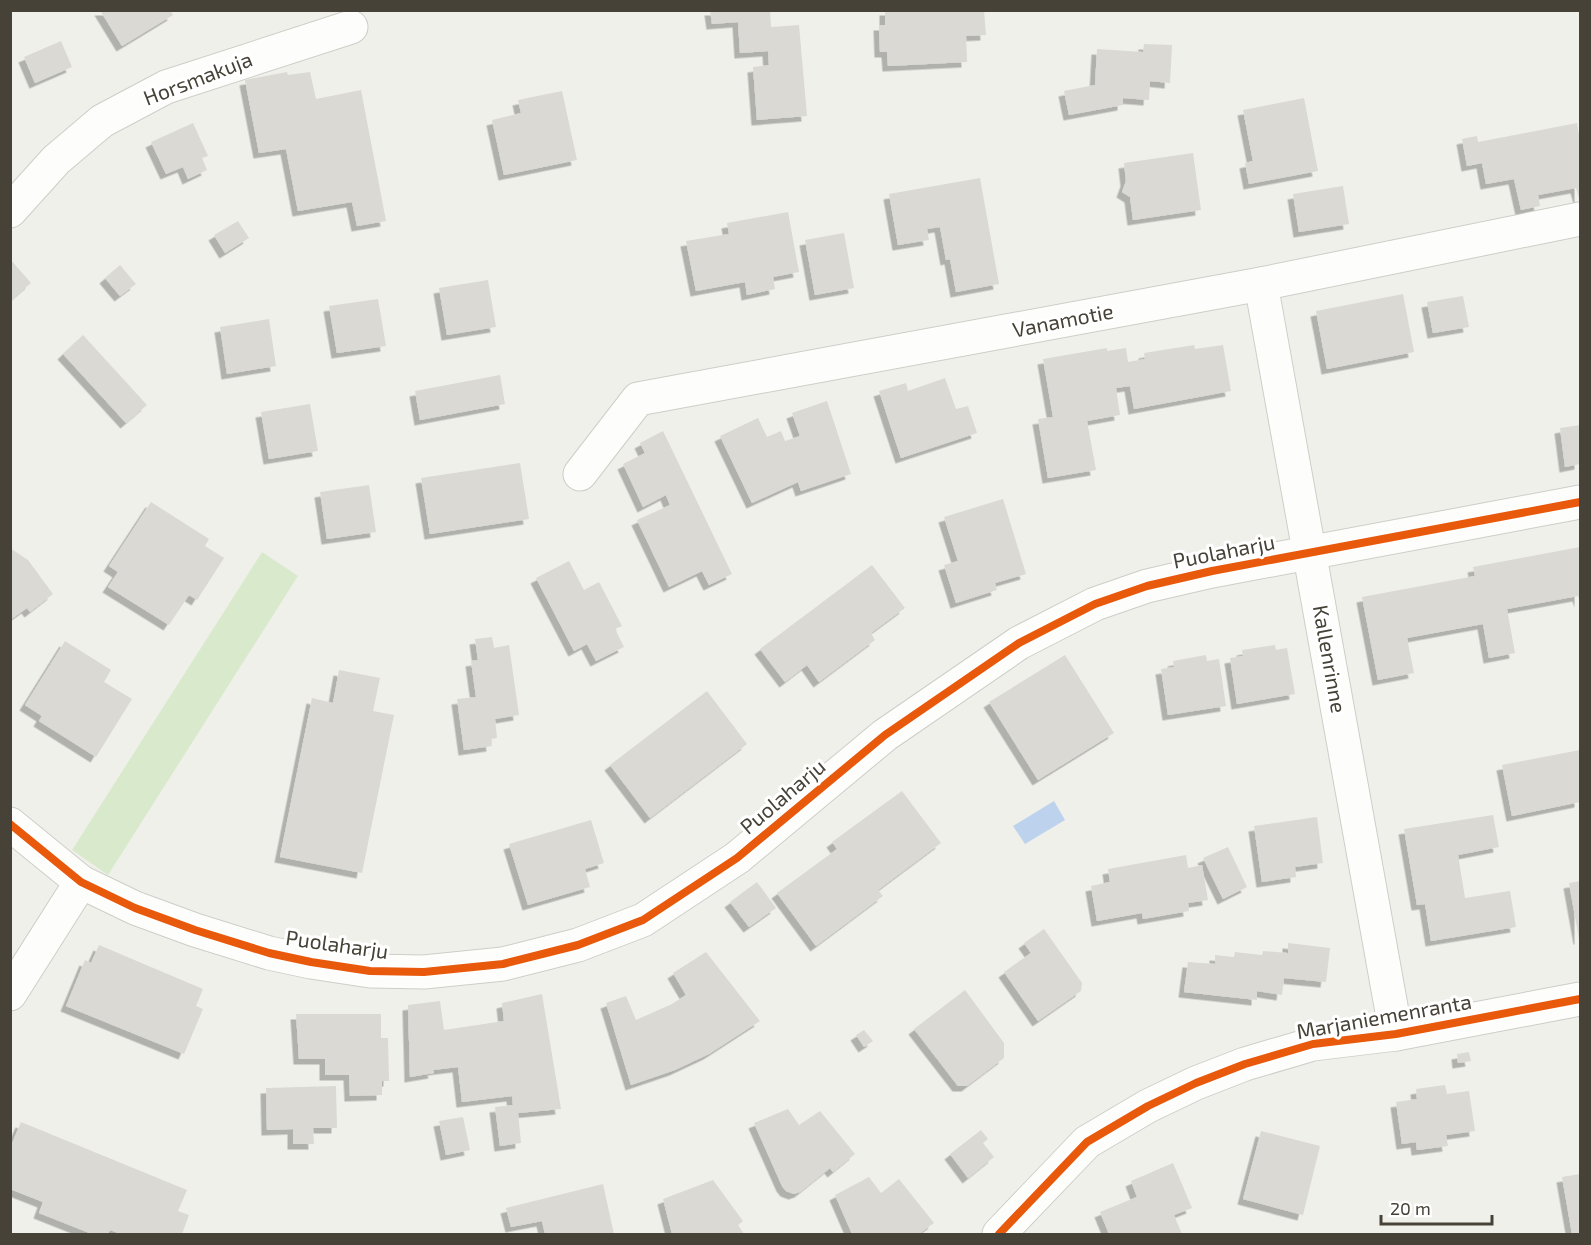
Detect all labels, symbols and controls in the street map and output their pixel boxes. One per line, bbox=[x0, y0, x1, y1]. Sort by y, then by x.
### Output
street label: Horsmakuja bbox=[140, 45, 256, 111]
street label: Vanamotie bbox=[1010, 298, 1115, 342]
street label: Puolaharju bbox=[1171, 528, 1277, 574]
street label: Kallenrinne bbox=[1309, 603, 1352, 715]
street label: Puolaharju bbox=[734, 753, 830, 839]
street label: Puolaharju bbox=[284, 924, 390, 964]
street label: Marjaniemenranta bbox=[1294, 988, 1473, 1044]
scale bar bbox=[1381, 1188, 1492, 1226]
text: 20 m bbox=[1390, 1197, 1431, 1219]

